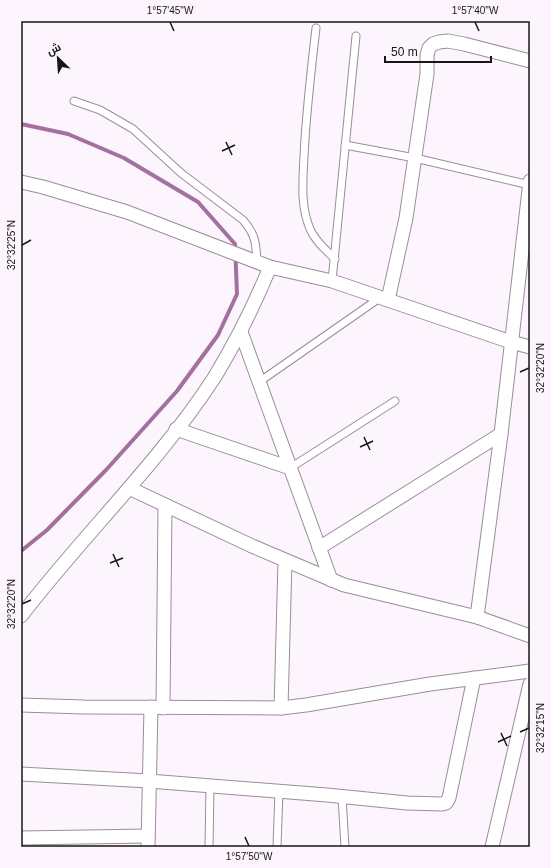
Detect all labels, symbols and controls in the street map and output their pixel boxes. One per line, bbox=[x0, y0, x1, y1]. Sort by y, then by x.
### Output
text: 1°57'45"W bbox=[147, 5, 194, 16]
text: 1°57'40"W bbox=[452, 5, 499, 16]
north arrow bbox=[38, 38, 78, 78]
scale bar bbox=[385, 38, 491, 64]
text: ش bbox=[45, 41, 63, 58]
text: 50 m bbox=[391, 45, 418, 59]
text: 32°32'25"N bbox=[6, 220, 17, 270]
text: 32°32'20"N bbox=[535, 343, 546, 393]
text: 32°32'20"N bbox=[6, 579, 17, 629]
text: 32°32'15"N bbox=[535, 703, 546, 753]
text: 1°57'50"W bbox=[226, 851, 273, 862]

